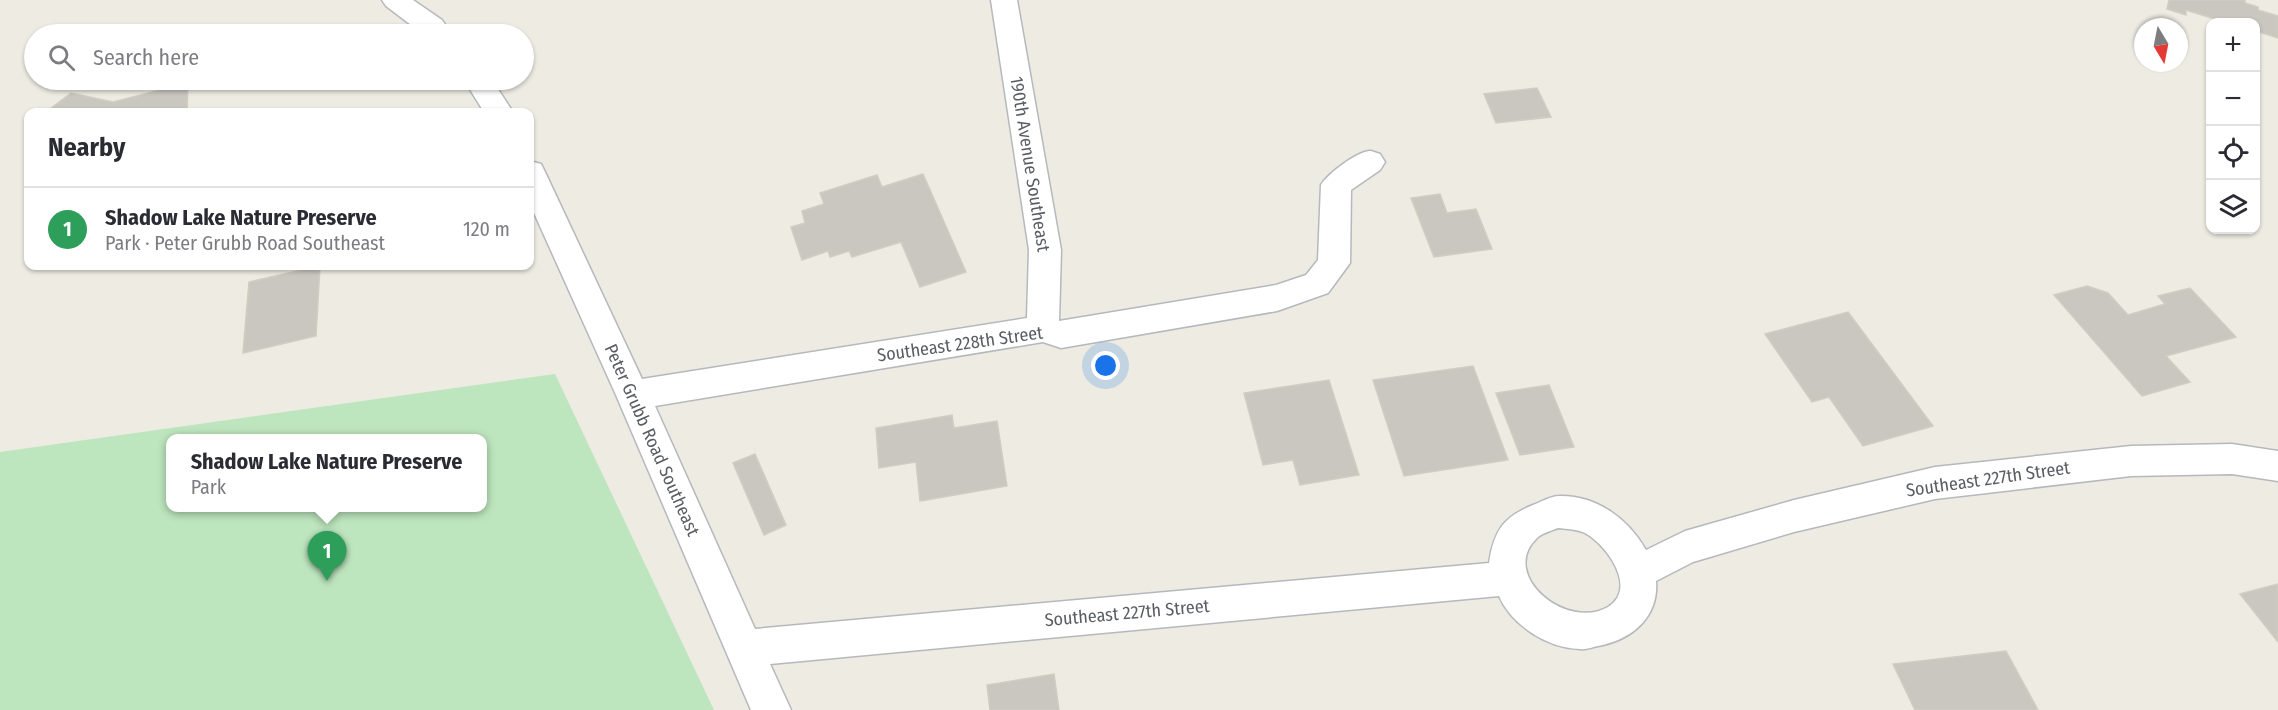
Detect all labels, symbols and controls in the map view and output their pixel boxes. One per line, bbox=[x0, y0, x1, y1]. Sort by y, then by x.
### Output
north arrow bbox=[2134, 18, 2188, 72]
map controls bbox=[2206, 18, 2260, 234]
button: + bbox=[2206, 18, 2260, 72]
search box bbox=[24, 24, 534, 90]
icon: search bbox=[45, 41, 78, 74]
text: Search here bbox=[93, 44, 199, 71]
button: − bbox=[2206, 72, 2260, 126]
street label: 190th Avenue Southeast bbox=[1005, 75, 1055, 253]
button: locate bbox=[2206, 126, 2260, 180]
text: Nearby bbox=[48, 132, 125, 163]
button: layers bbox=[2206, 180, 2260, 234]
text: Shadow Lake Nature Preserve bbox=[105, 204, 377, 231]
text: 1 bbox=[63, 217, 72, 241]
text: 120 m bbox=[463, 217, 510, 241]
text: Park · Peter Grubb Road Southeast bbox=[105, 231, 385, 255]
street label: Southeast 228th Street bbox=[876, 321, 1044, 367]
street label: Peter Grubb Road Southeast bbox=[600, 341, 704, 540]
your location bbox=[1091, 351, 1120, 380]
popup bbox=[166, 434, 487, 512]
text: Shadow Lake Nature Preserve bbox=[191, 448, 462, 475]
street label: Southeast 227th Street bbox=[1905, 457, 2071, 501]
text: Park bbox=[191, 475, 226, 499]
pin: 1 bbox=[308, 532, 346, 581]
street label: Southeast 227th Street bbox=[1044, 595, 1210, 631]

